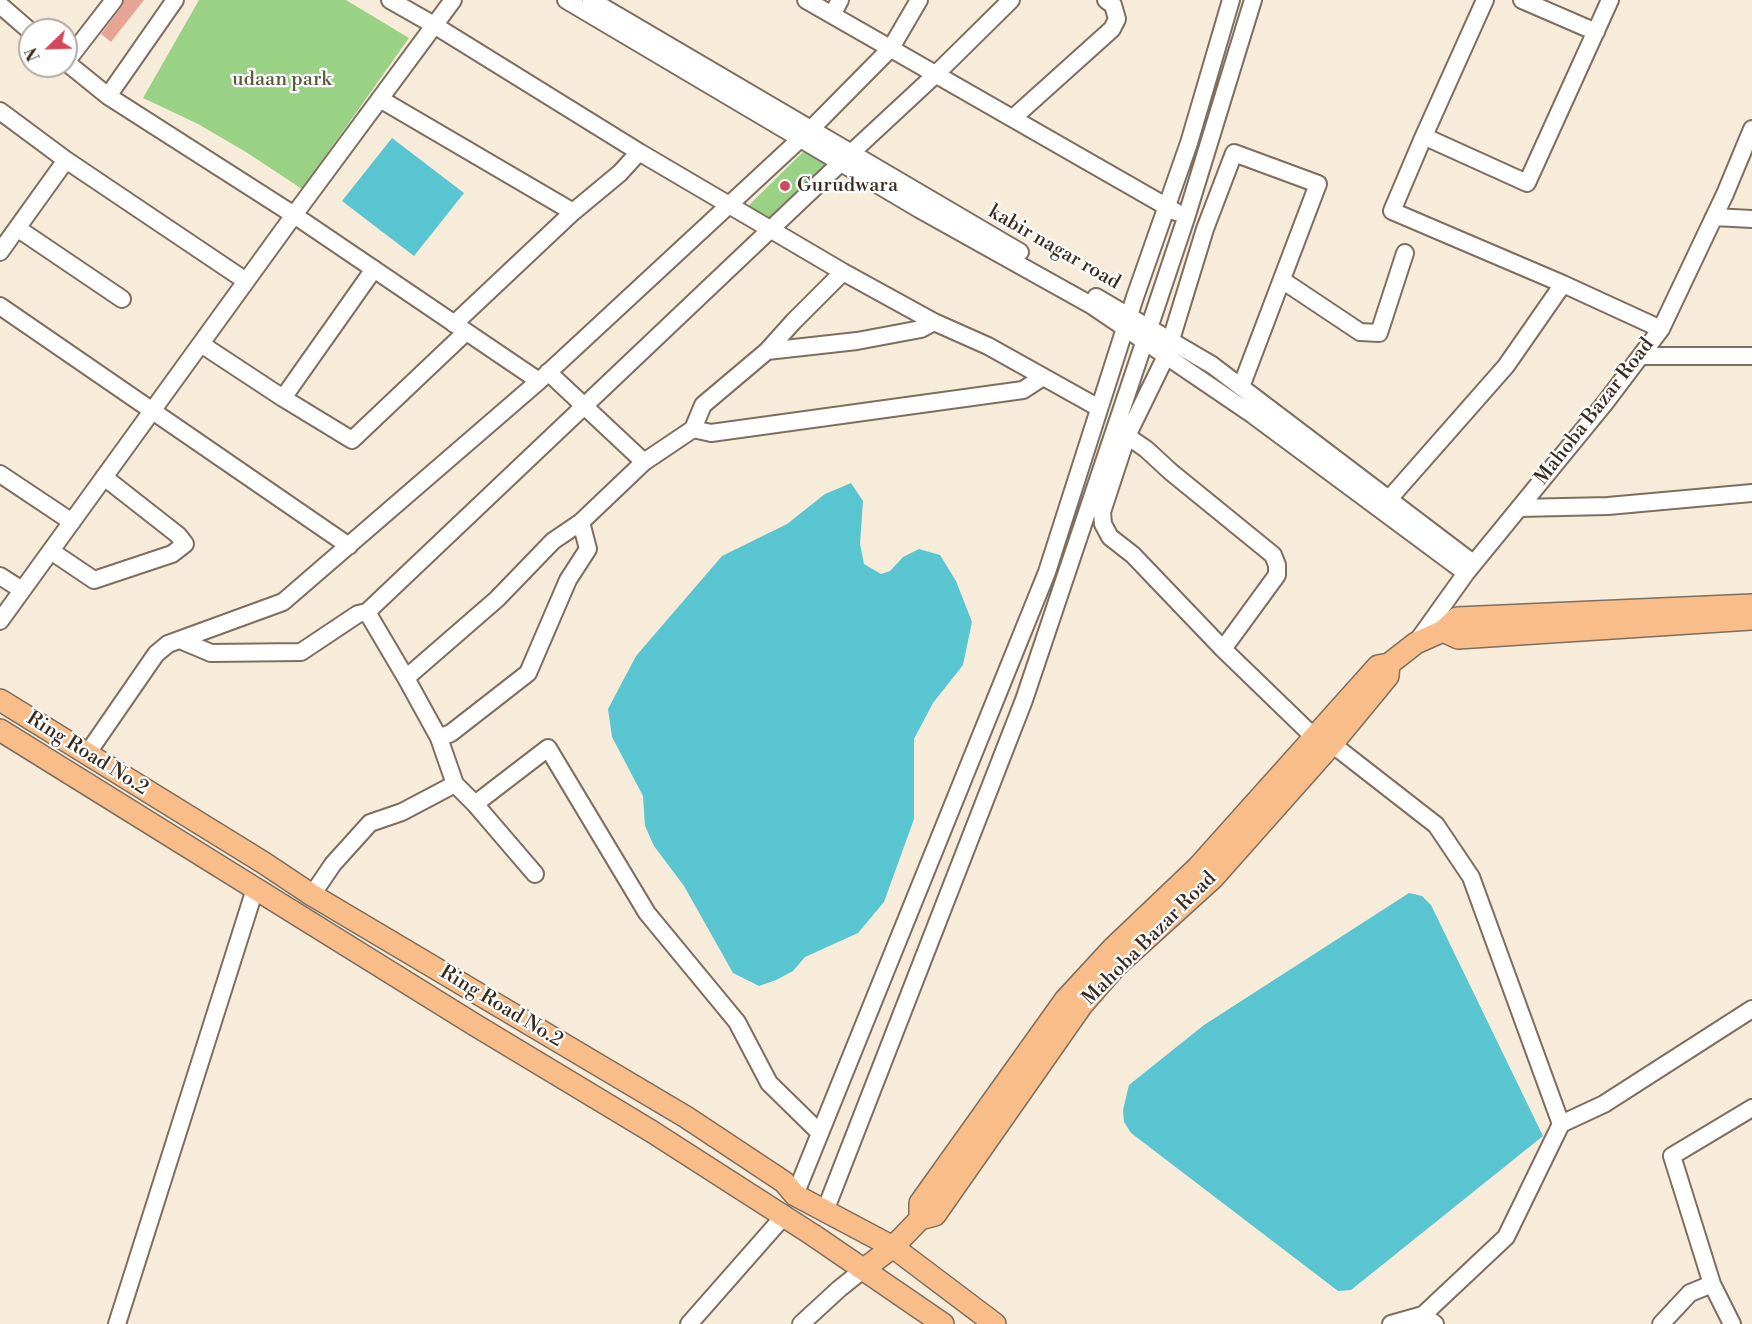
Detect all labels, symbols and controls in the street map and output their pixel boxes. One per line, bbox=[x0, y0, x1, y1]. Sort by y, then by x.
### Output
north arrow bbox=[18, 18, 78, 78]
text: N bbox=[22, 45, 45, 64]
park label: udaan park bbox=[232, 68, 332, 92]
place label: Gurudwara bbox=[797, 174, 898, 198]
marker: Gurudwara bbox=[778, 179, 792, 193]
street label: kabir nagar road bbox=[984, 201, 1124, 295]
street label: Mahoba Bazar Road bbox=[1530, 334, 1660, 490]
street label: Ring Road No.2 bbox=[22, 707, 152, 801]
street label: Mahoba Bazar Road bbox=[1078, 867, 1222, 1011]
street label: Ring Road No.2 bbox=[435, 961, 567, 1053]

